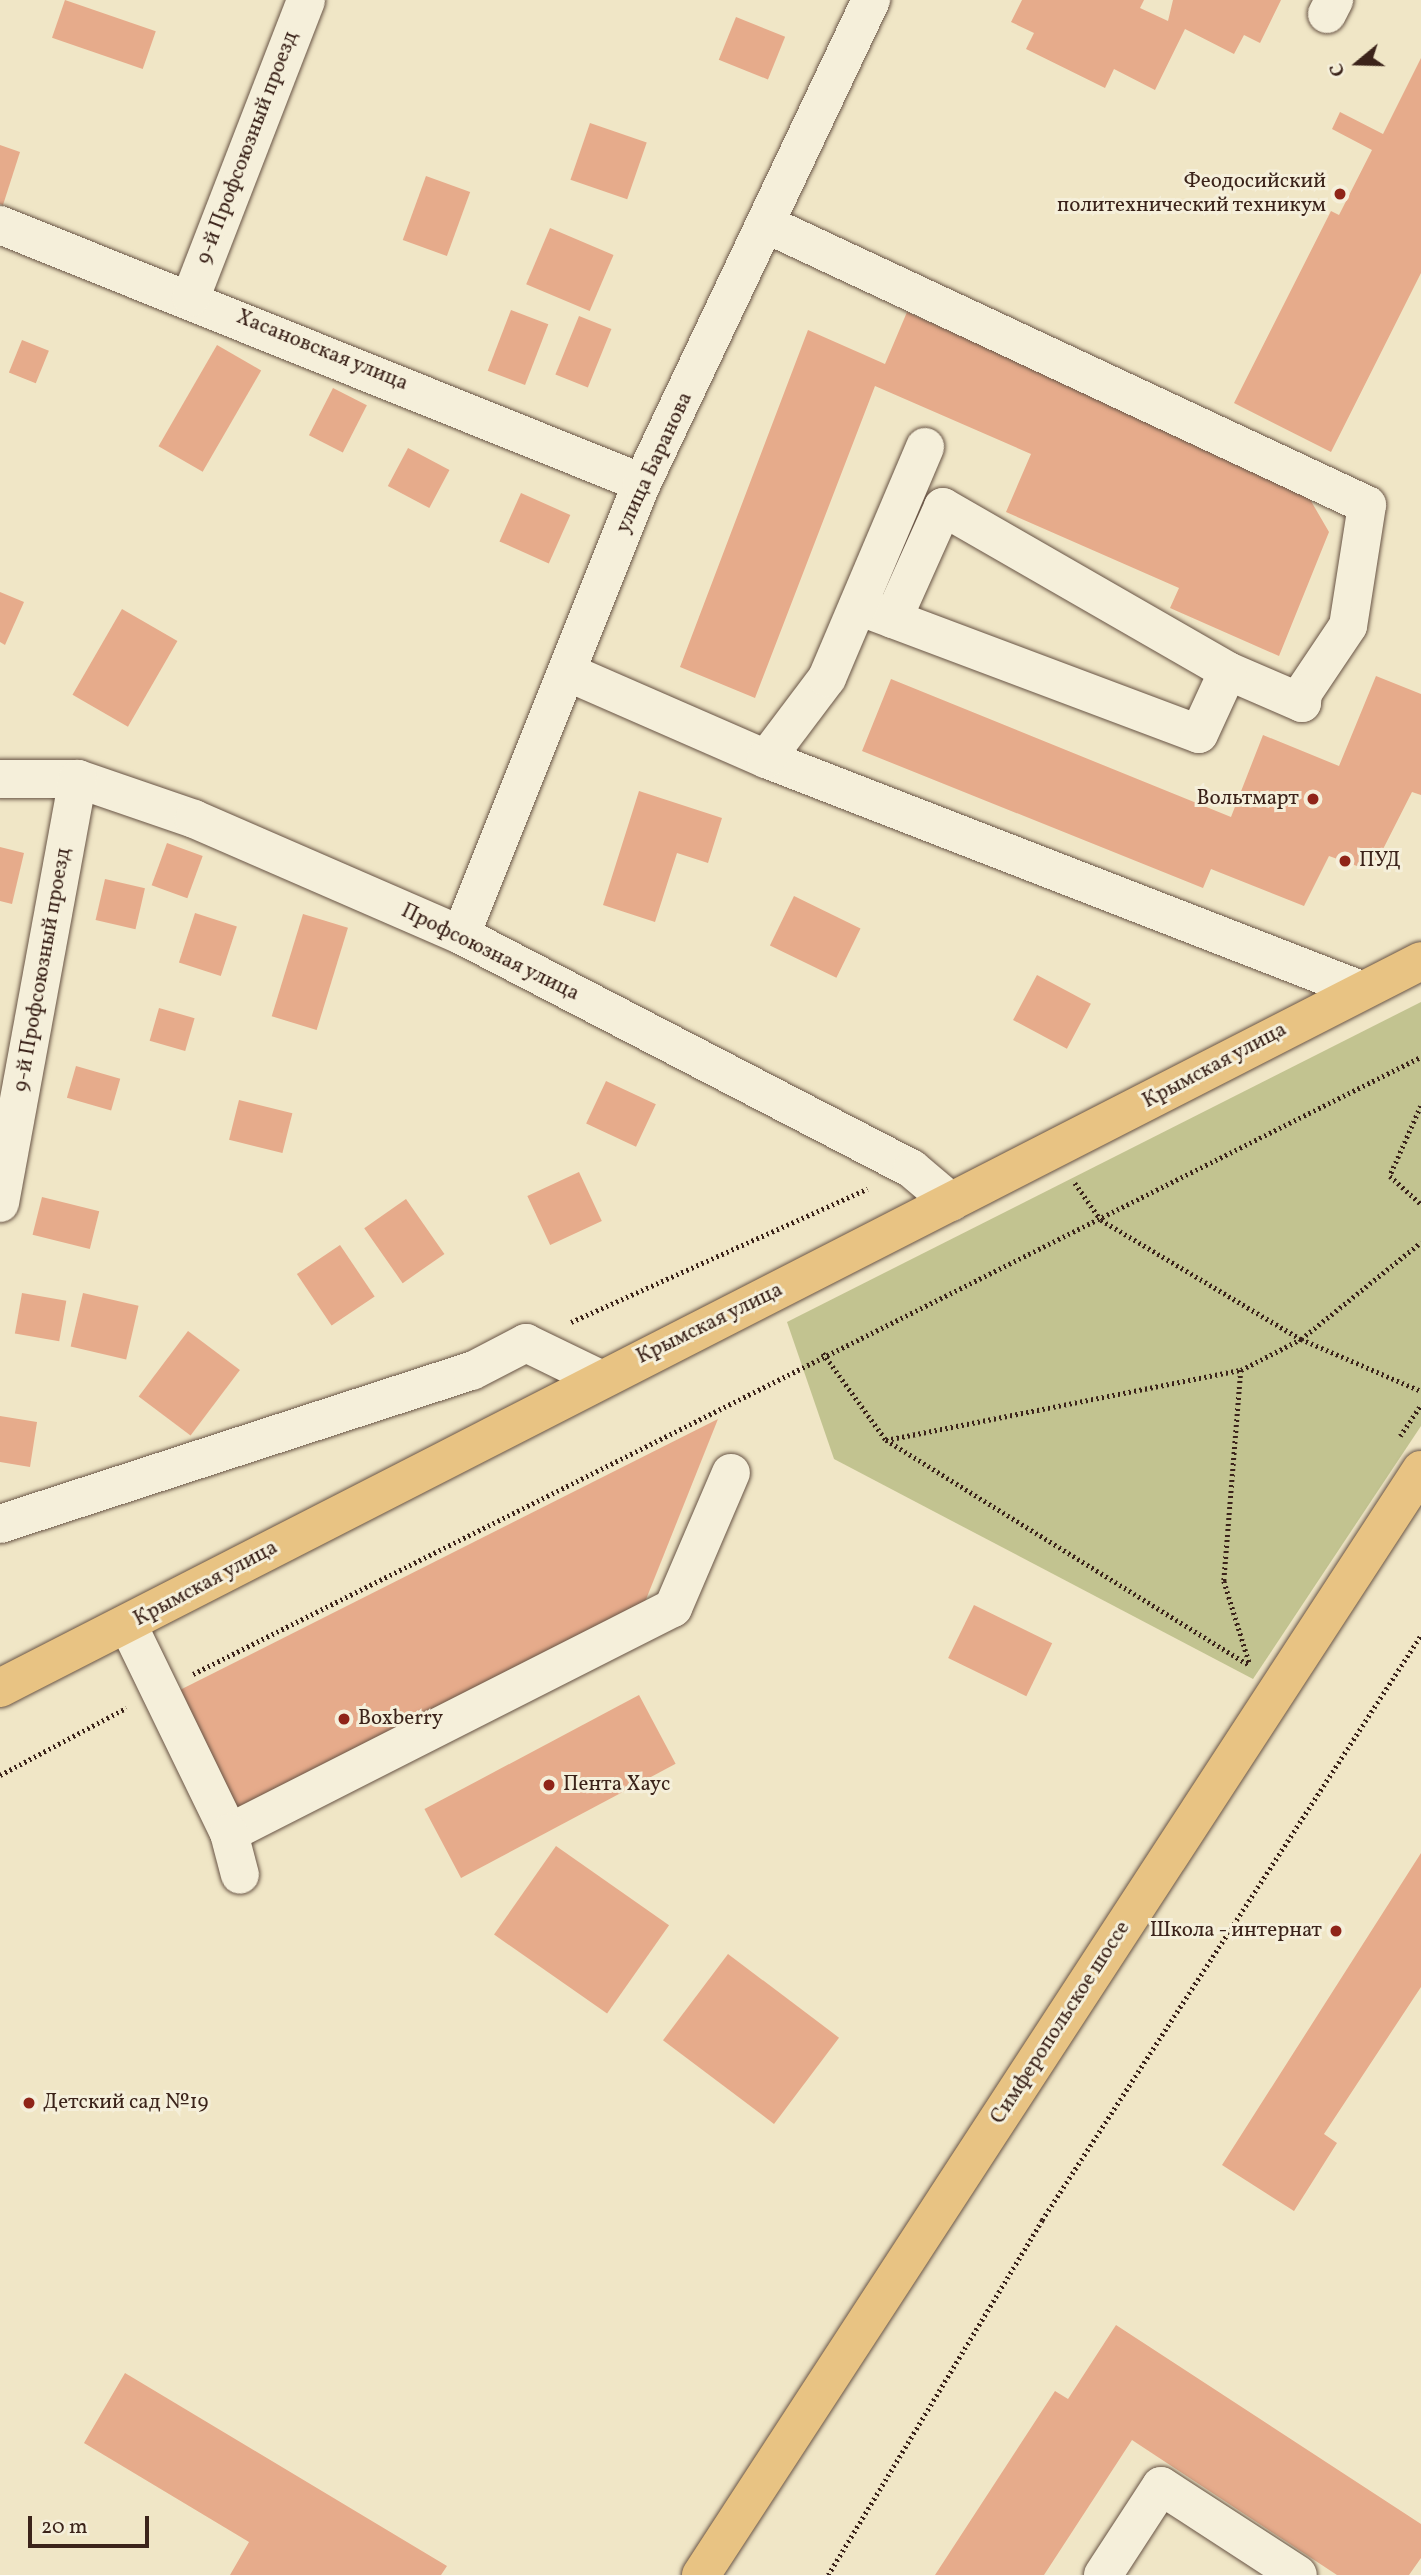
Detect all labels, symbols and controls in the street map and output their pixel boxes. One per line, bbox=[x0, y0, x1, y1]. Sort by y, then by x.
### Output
street label: 9-й Профсоюзный проезд bbox=[192, 28, 304, 268]
north arrow bbox=[1323, 28, 1393, 98]
text: С bbox=[1324, 60, 1352, 80]
place label: Феодосийский политехнический техникум bbox=[1056, 169, 1326, 219]
marker: Феодосийский политехнический техникум bbox=[1332, 186, 1348, 202]
street label: Хасановская улица bbox=[232, 305, 412, 397]
street label: улица Баранова bbox=[611, 388, 699, 538]
place label: Вольтмарт bbox=[1196, 786, 1299, 812]
marker: Вольтмарт bbox=[1305, 791, 1321, 807]
street label: 9-й Профсоюзный проезд bbox=[9, 846, 77, 1094]
place label: ПУД bbox=[1359, 848, 1401, 874]
marker: ПУД bbox=[1337, 853, 1353, 869]
street label: Профсоюзная улица bbox=[396, 899, 584, 1007]
street label: Крымская улица bbox=[1138, 1017, 1292, 1115]
street label: Крымская улица bbox=[633, 1278, 787, 1370]
street label: Крымская улица bbox=[129, 1535, 283, 1633]
place label: Boxberry bbox=[358, 1706, 443, 1732]
marker: Boxberry bbox=[336, 1711, 352, 1727]
place label: Пента Хаус bbox=[563, 1772, 670, 1798]
marker: Пента Хаус bbox=[541, 1777, 557, 1793]
street label: Симферопольское шоссе bbox=[986, 1917, 1136, 2129]
place label: Школа - интернат bbox=[1149, 1918, 1322, 1944]
marker: Школа - интернат bbox=[1328, 1923, 1344, 1939]
place label: Детский сад №19 bbox=[43, 2090, 208, 2116]
marker: Детский сад №19 bbox=[21, 2095, 37, 2111]
scale bar bbox=[32, 2502, 152, 2546]
text: 20 m bbox=[41, 2513, 87, 2542]

